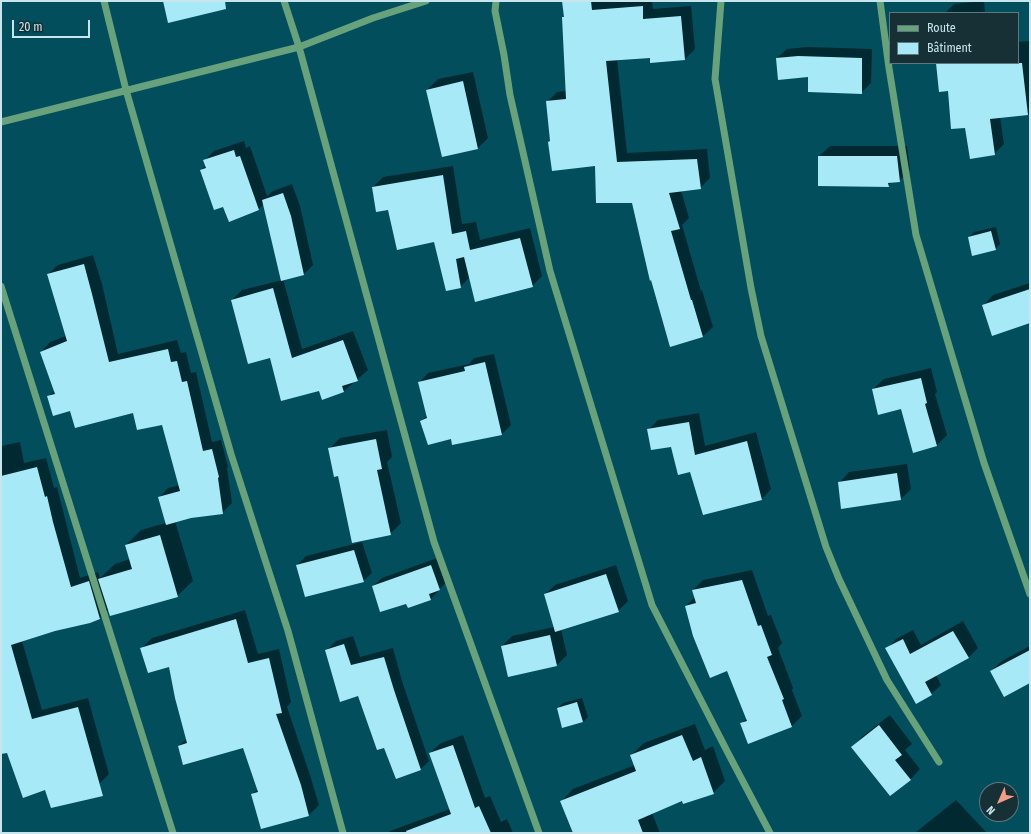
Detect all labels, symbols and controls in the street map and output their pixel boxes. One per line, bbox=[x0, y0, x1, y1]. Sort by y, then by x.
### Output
scale bar bbox=[14, 12, 92, 38]
legend bbox=[889, 12, 1019, 64]
text: 20 m bbox=[19, 20, 43, 34]
text: Route bbox=[927, 21, 956, 35]
text: Bâtiment bbox=[927, 41, 972, 55]
north arrow bbox=[979, 782, 1019, 822]
text: N bbox=[984, 803, 998, 817]

